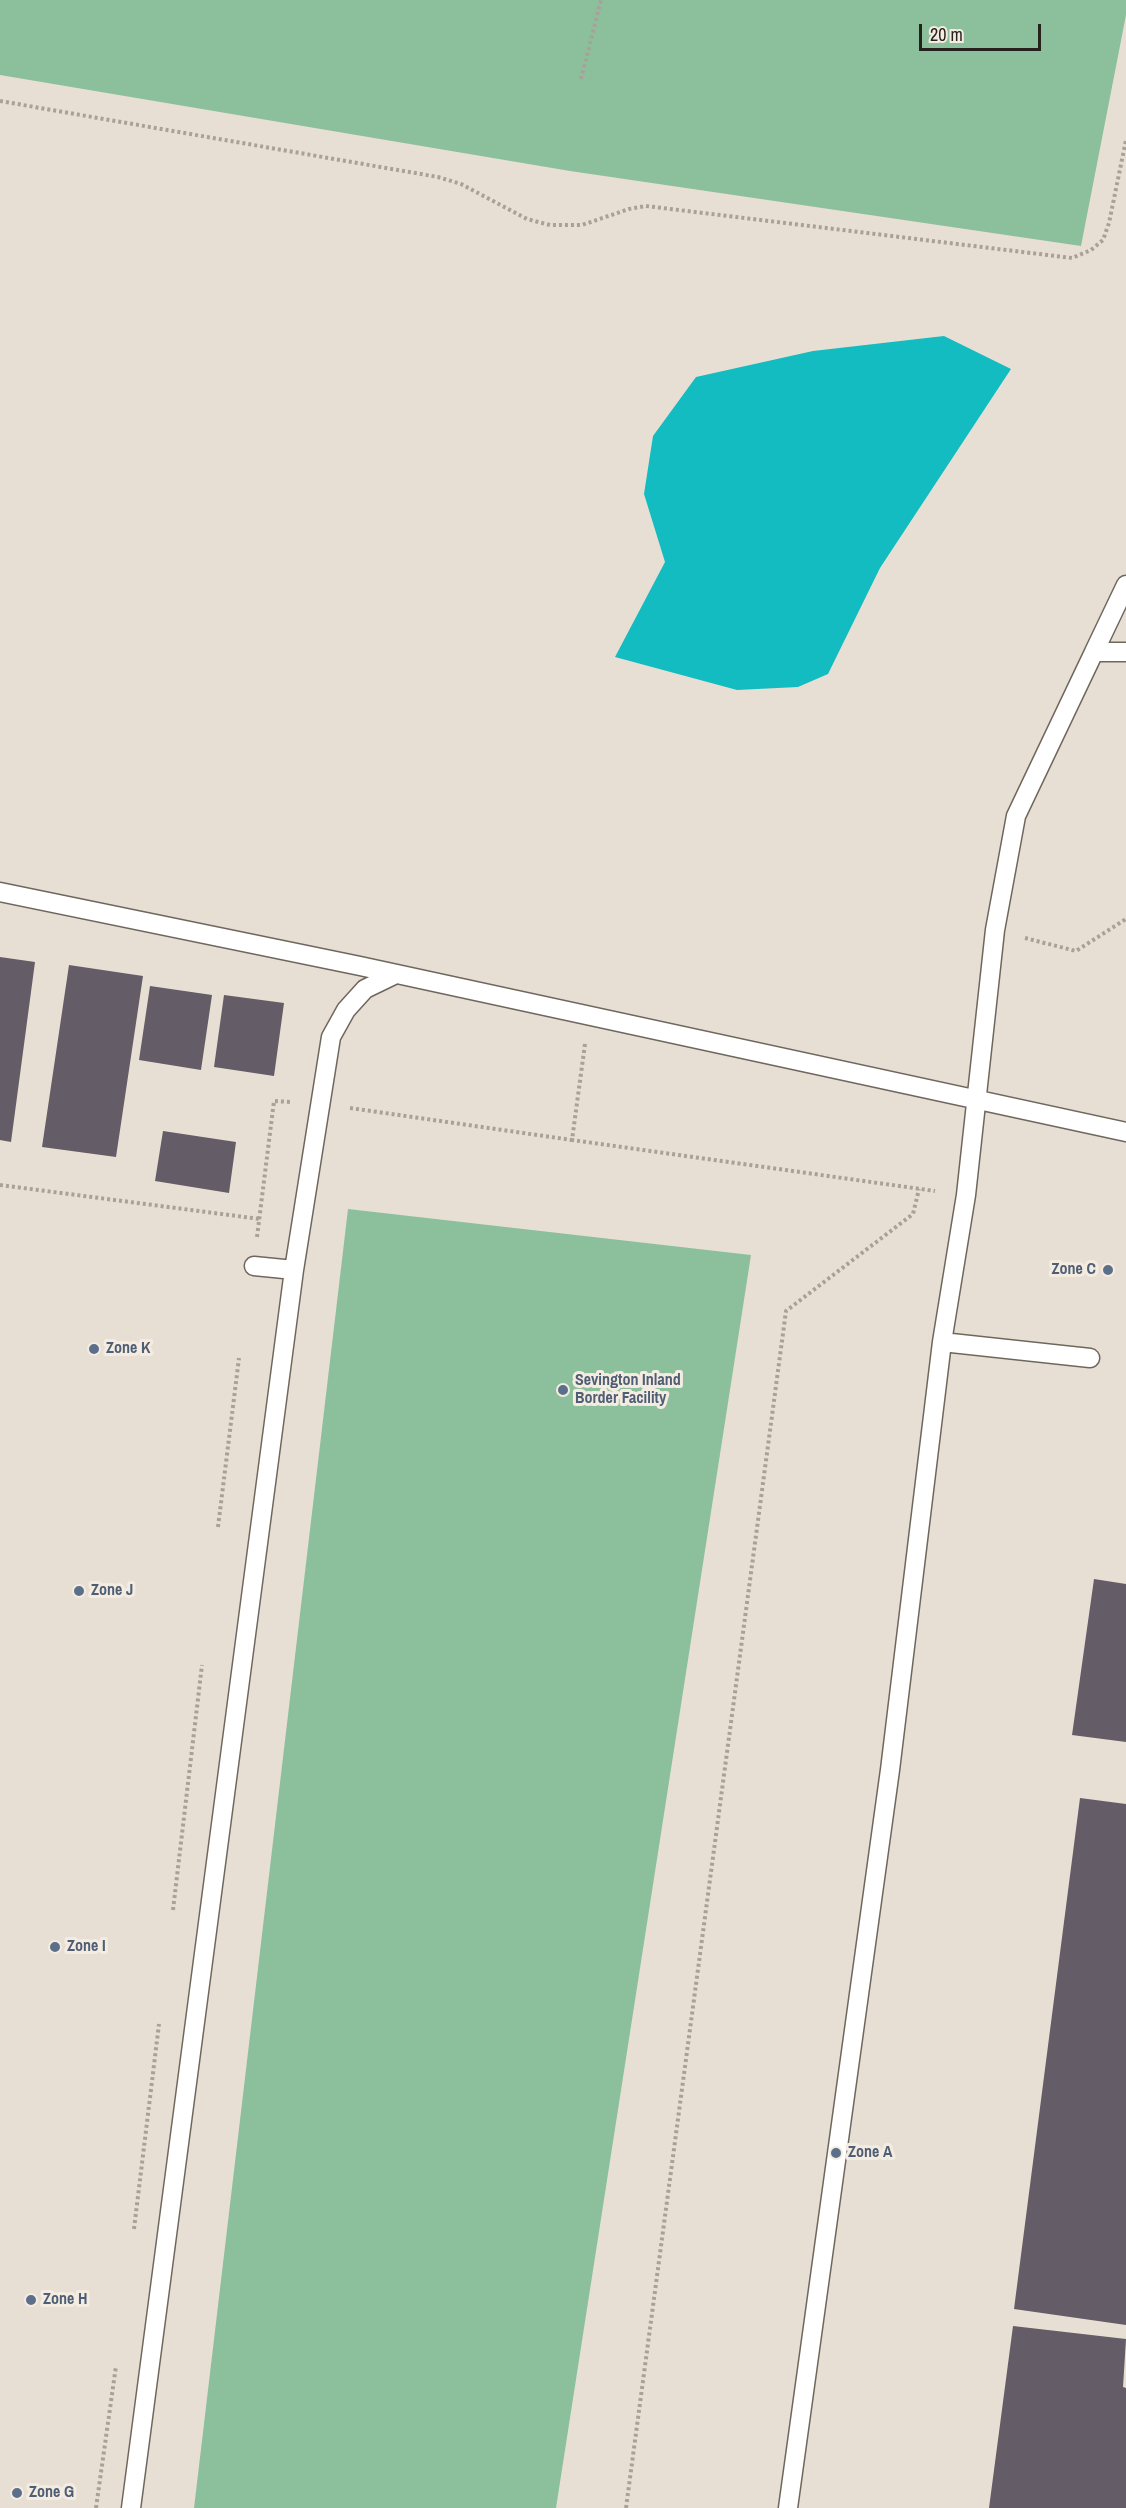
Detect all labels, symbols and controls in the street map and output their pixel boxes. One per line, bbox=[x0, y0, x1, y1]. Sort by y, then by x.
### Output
scale bar bbox=[922, 12, 1044, 50]
text: 20 m bbox=[930, 22, 963, 47]
place label: Zone C bbox=[1052, 1260, 1096, 1280]
marker: Zone C bbox=[1101, 1263, 1115, 1277]
place label: Zone K bbox=[106, 1339, 150, 1359]
marker: Zone K bbox=[87, 1342, 101, 1356]
place label: Sevington Inland Border Facility bbox=[575, 1371, 681, 1409]
marker: Sevington Inland Border Facility bbox=[556, 1383, 570, 1397]
place label: Zone J bbox=[91, 1581, 133, 1601]
marker: Zone J bbox=[72, 1584, 86, 1598]
place label: Zone I bbox=[67, 1937, 106, 1957]
marker: Zone I bbox=[48, 1940, 62, 1954]
place label: Zone A bbox=[848, 2143, 892, 2163]
marker: Zone A bbox=[829, 2146, 843, 2160]
place label: Zone H bbox=[43, 2290, 87, 2310]
marker: Zone H bbox=[24, 2293, 38, 2307]
place label: Zone G bbox=[29, 2483, 74, 2503]
marker: Zone G bbox=[10, 2486, 24, 2500]

